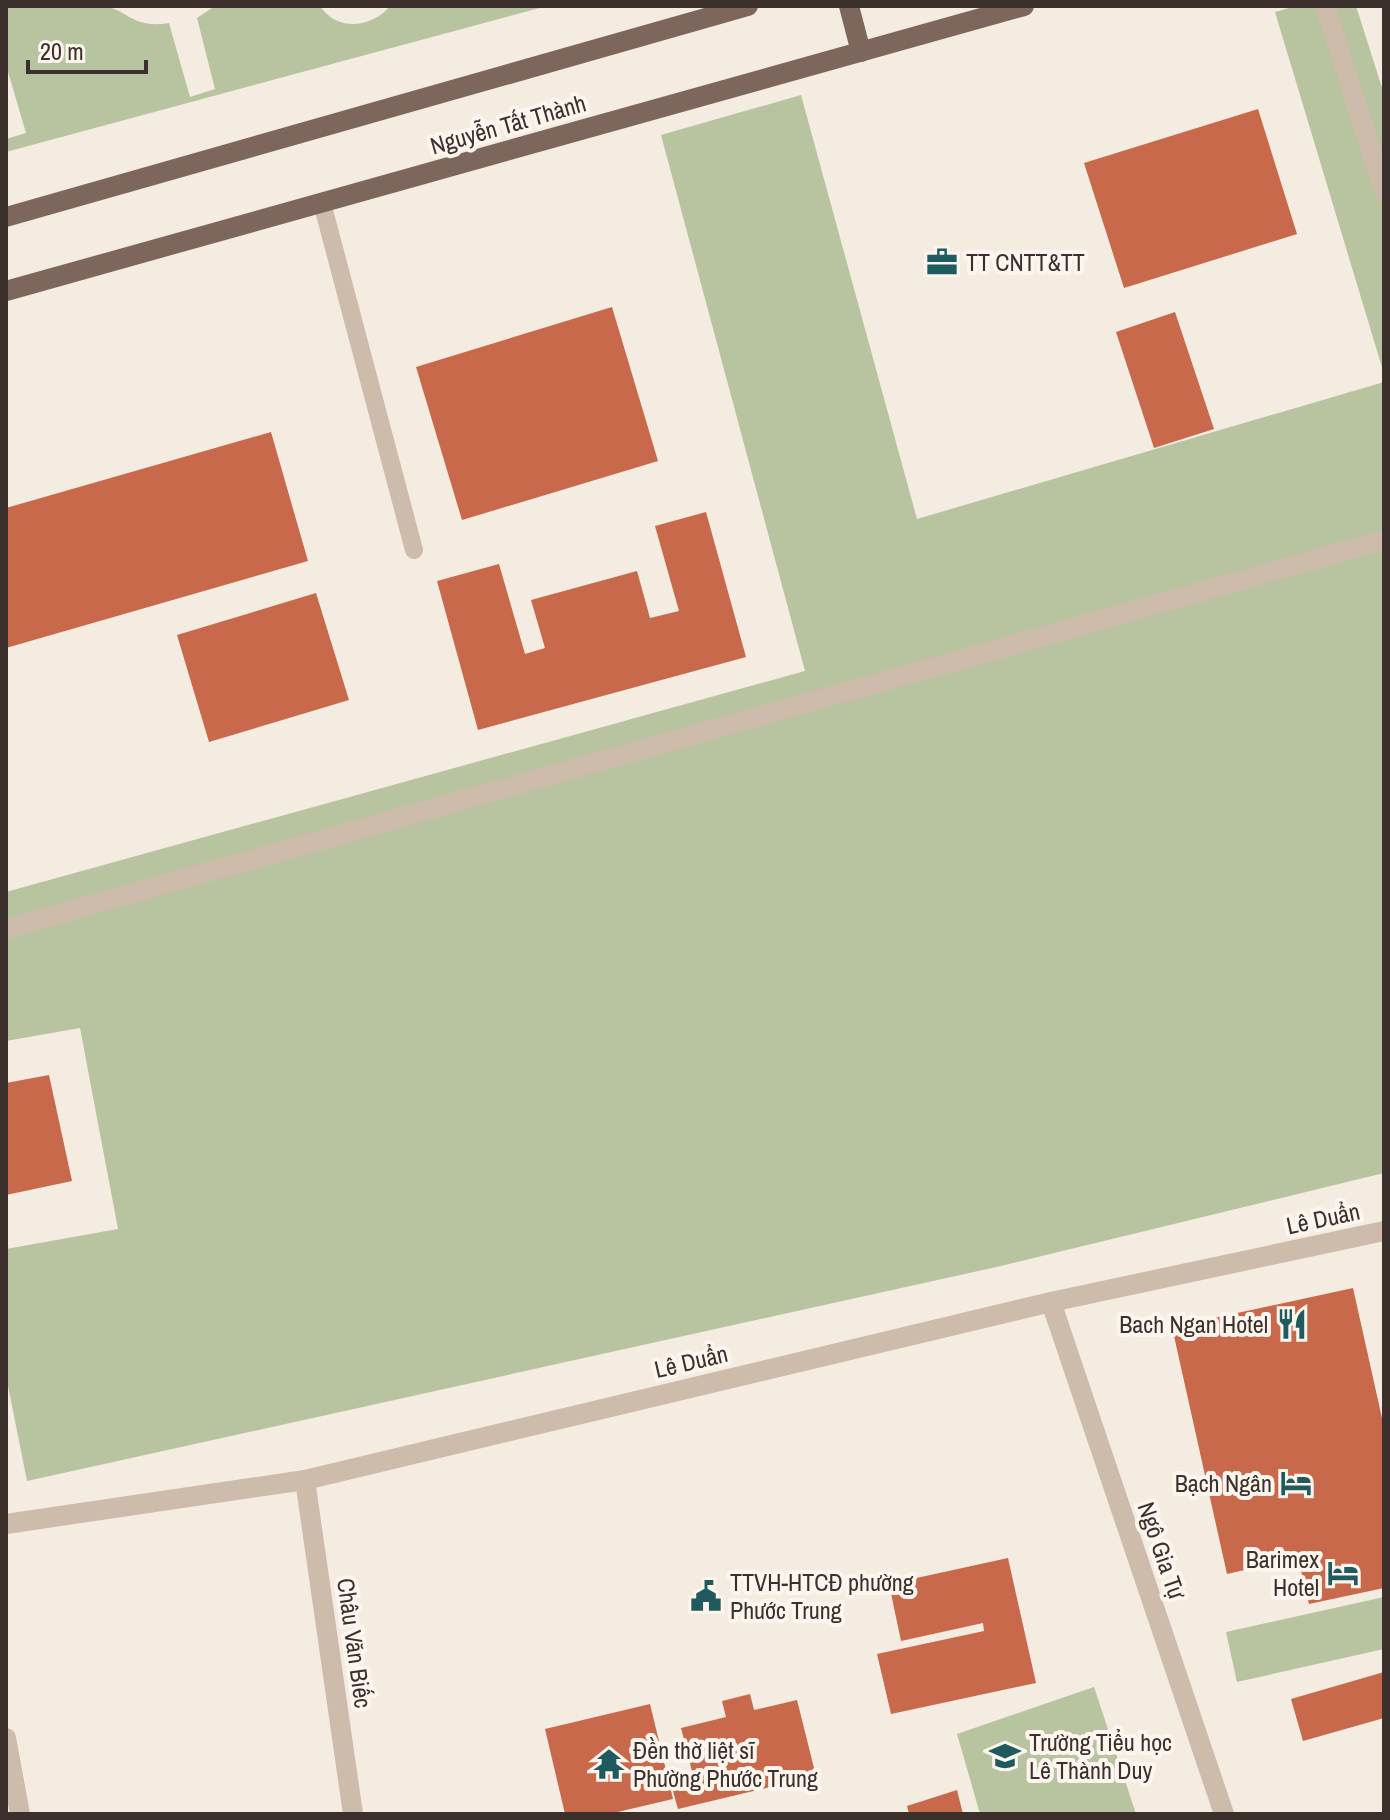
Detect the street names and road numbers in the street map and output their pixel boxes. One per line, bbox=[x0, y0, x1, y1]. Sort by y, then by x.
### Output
street label: Nguyễn Tất Thành bbox=[426, 86, 590, 162]
street label: Lê Duẩn bbox=[1283, 1195, 1363, 1241]
street label: Lê Duẩn bbox=[651, 1337, 731, 1385]
street label: Ngô Gia Tự bbox=[1131, 1498, 1194, 1603]
street label: Châu Văn Biếc bbox=[330, 1576, 380, 1710]

